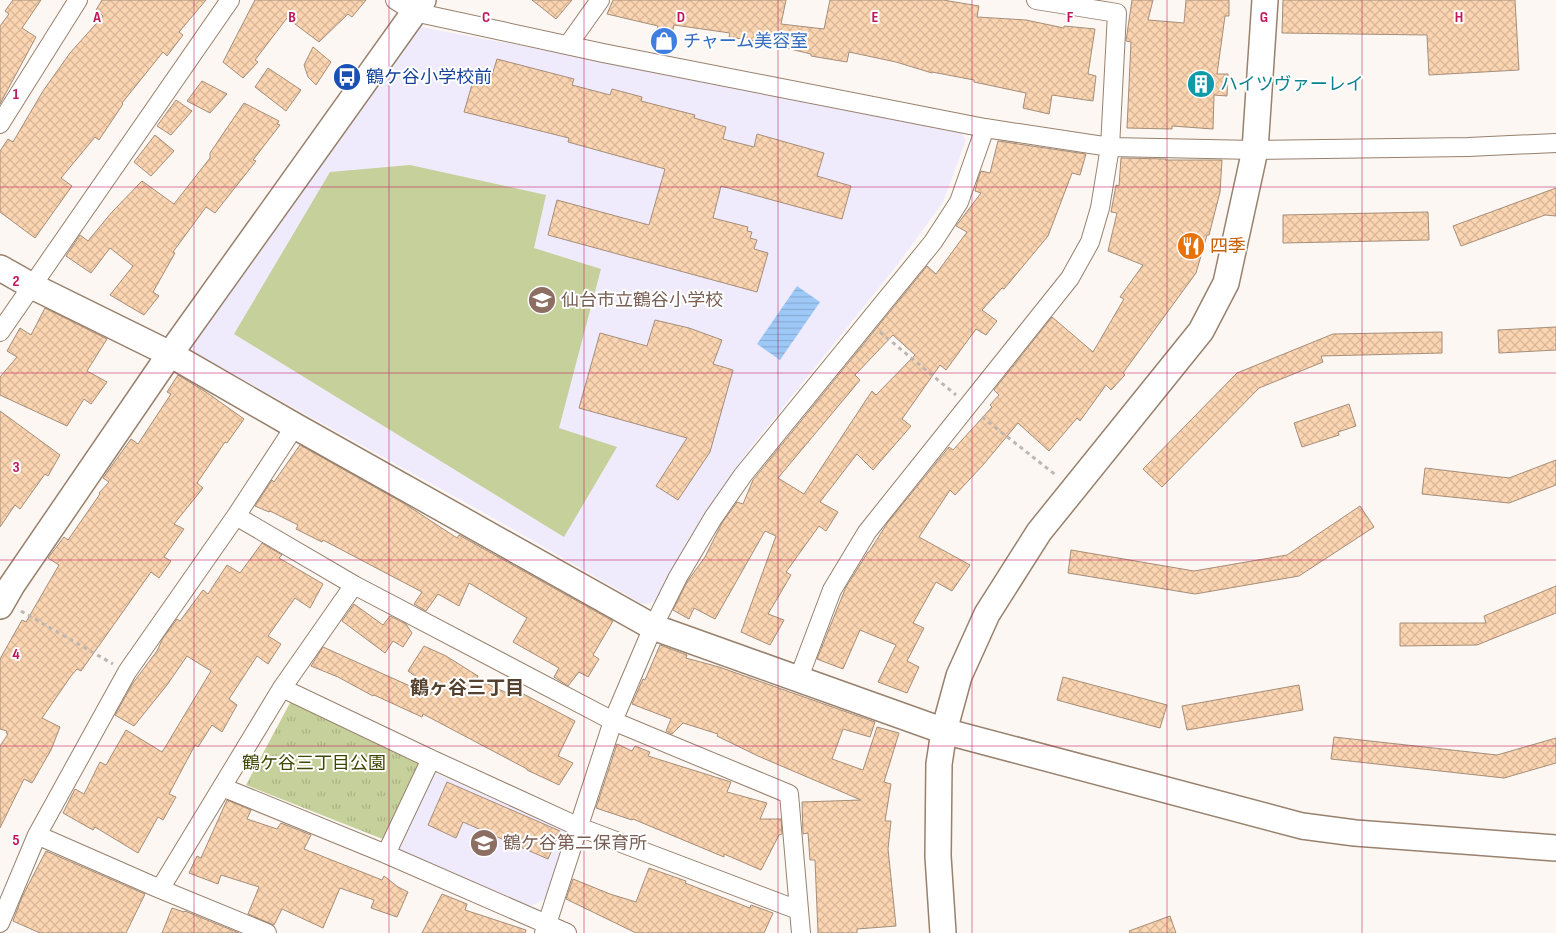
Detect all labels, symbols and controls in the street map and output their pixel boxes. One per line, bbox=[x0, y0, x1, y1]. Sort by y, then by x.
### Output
text: A bbox=[92, 8, 101, 27]
text: B bbox=[288, 8, 296, 27]
text: C bbox=[482, 8, 490, 27]
text: D bbox=[677, 8, 685, 27]
text: E bbox=[872, 8, 879, 27]
text: F bbox=[1067, 8, 1074, 27]
text: G bbox=[1260, 8, 1268, 27]
text: H bbox=[1455, 8, 1463, 27]
shop icon: チャーム美容室 bbox=[649, 26, 679, 56]
place label: チャーム美容室 bbox=[683, 31, 808, 52]
bus stop icon: 鶴ケ谷小学校前 bbox=[332, 62, 362, 92]
place label: 鶴ケ谷小学校前 bbox=[366, 67, 492, 88]
building icon: ハイツヴァーレイ bbox=[1186, 69, 1216, 99]
place label: ハイツヴァーレイ bbox=[1220, 74, 1364, 95]
text: 1 bbox=[13, 85, 20, 104]
restaurant icon: 四季 bbox=[1176, 231, 1206, 261]
place label: 四季 bbox=[1210, 236, 1246, 257]
text: 2 bbox=[12, 272, 20, 291]
school or university icon: 仙台市立鶴谷小学校 bbox=[527, 285, 557, 315]
place label: 仙台市立鶴谷小学校 bbox=[561, 290, 723, 311]
text: 3 bbox=[12, 458, 20, 477]
text: 4 bbox=[12, 645, 20, 664]
district label: 鶴ヶ谷三丁目 bbox=[410, 677, 524, 700]
park label: 鶴ケ谷三丁目公園 bbox=[242, 753, 386, 774]
school or university icon: 鶴ケ谷第二保育所 bbox=[469, 828, 499, 858]
text: 5 bbox=[12, 831, 20, 850]
place label: 鶴ケ谷第二保育所 bbox=[503, 833, 647, 854]

